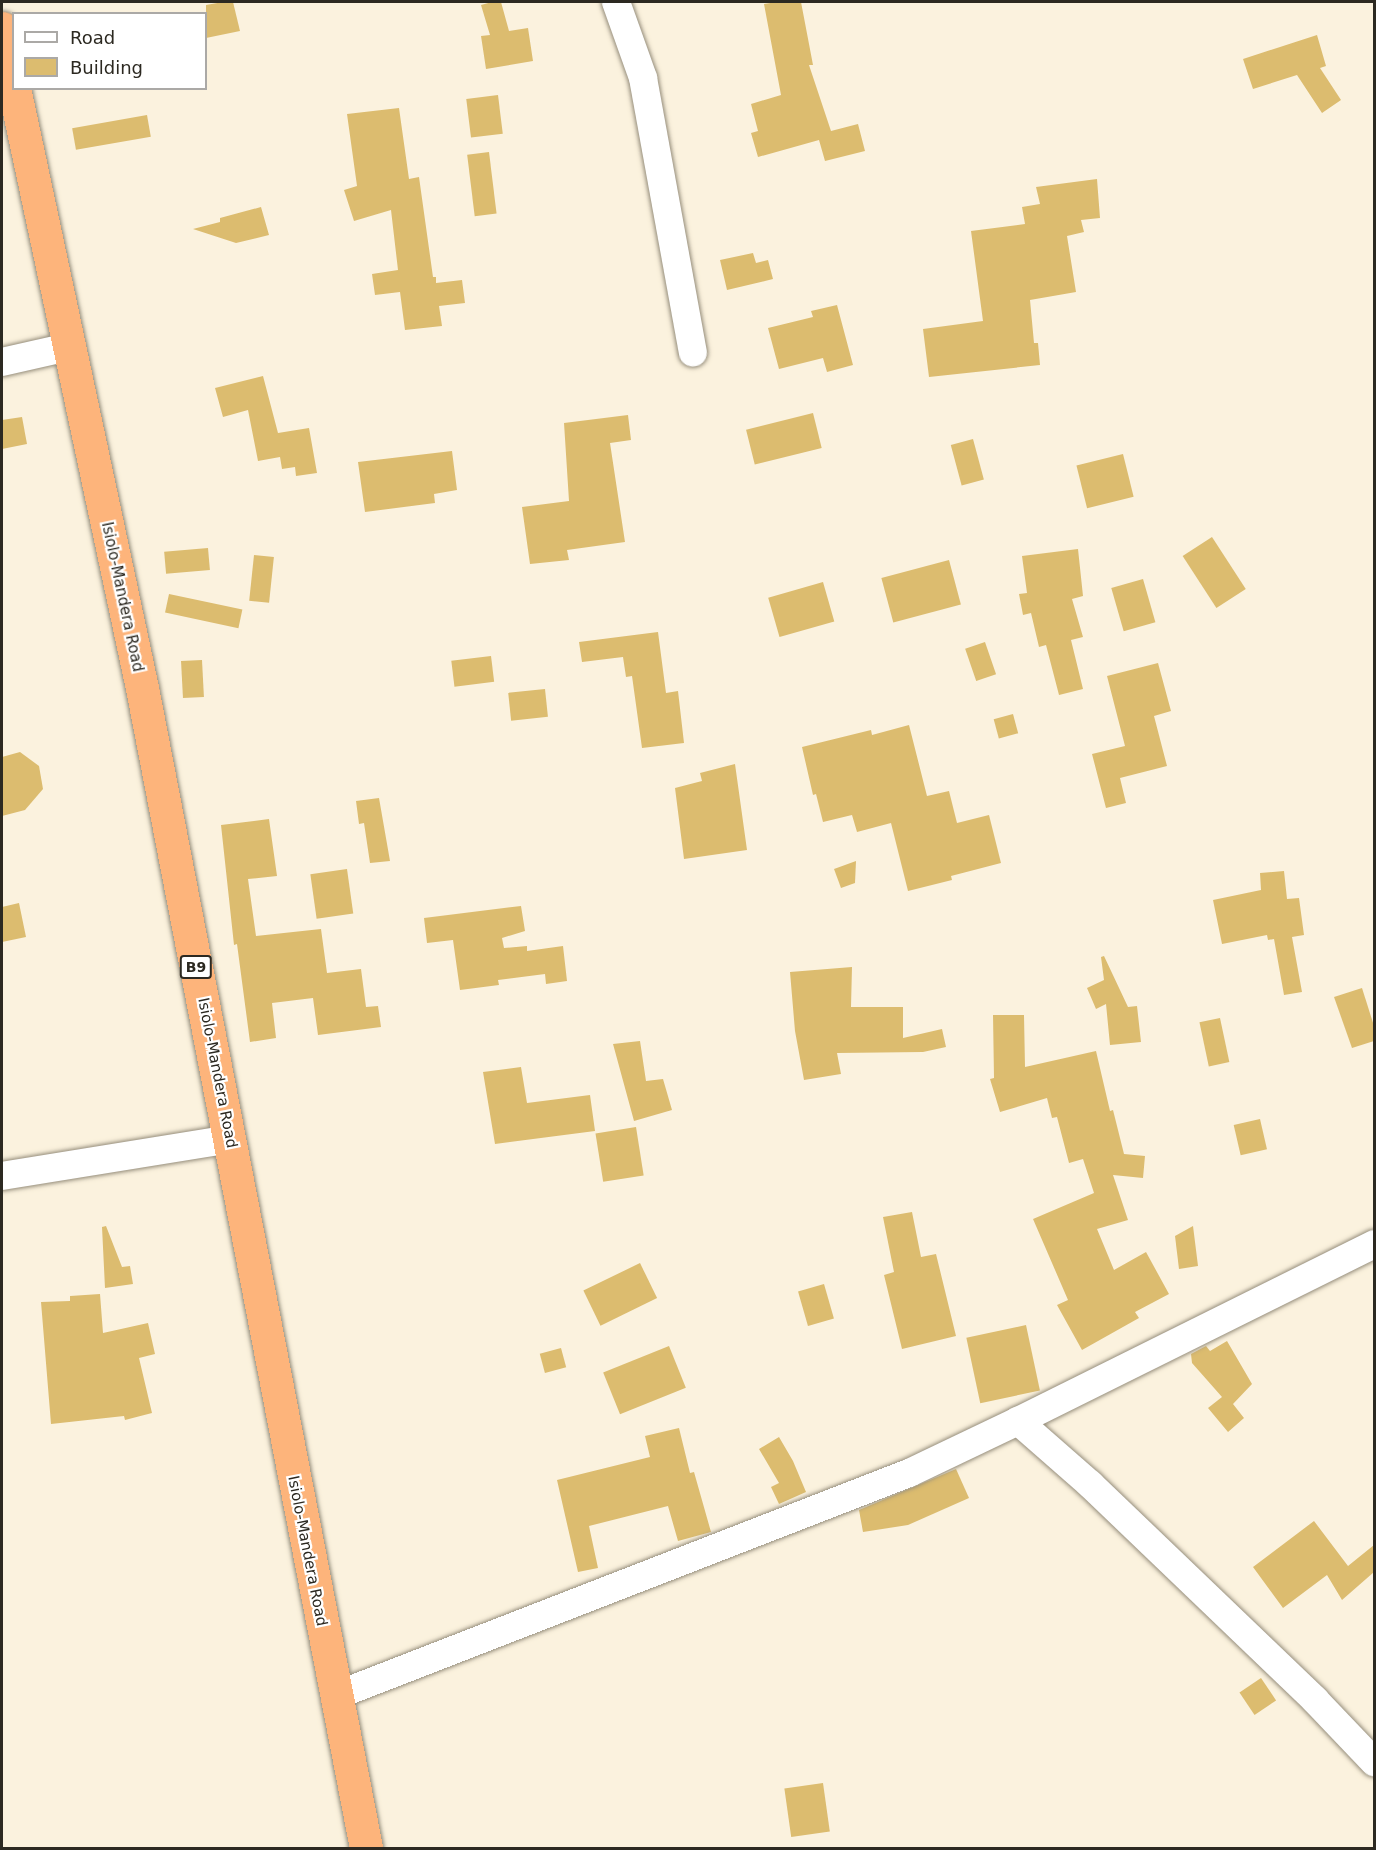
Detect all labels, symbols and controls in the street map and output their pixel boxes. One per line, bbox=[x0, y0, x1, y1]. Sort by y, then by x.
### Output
legend bbox=[12, 12, 207, 90]
text: Road bbox=[70, 27, 115, 48]
text: Building bbox=[70, 57, 143, 78]
street label: Isiolo-Mandera Road bbox=[97, 520, 147, 674]
road number: B9 bbox=[180, 956, 212, 978]
street label: Isiolo-Mandera Road bbox=[194, 996, 240, 1150]
street label: Isiolo-Mandera Road bbox=[284, 1474, 330, 1628]

